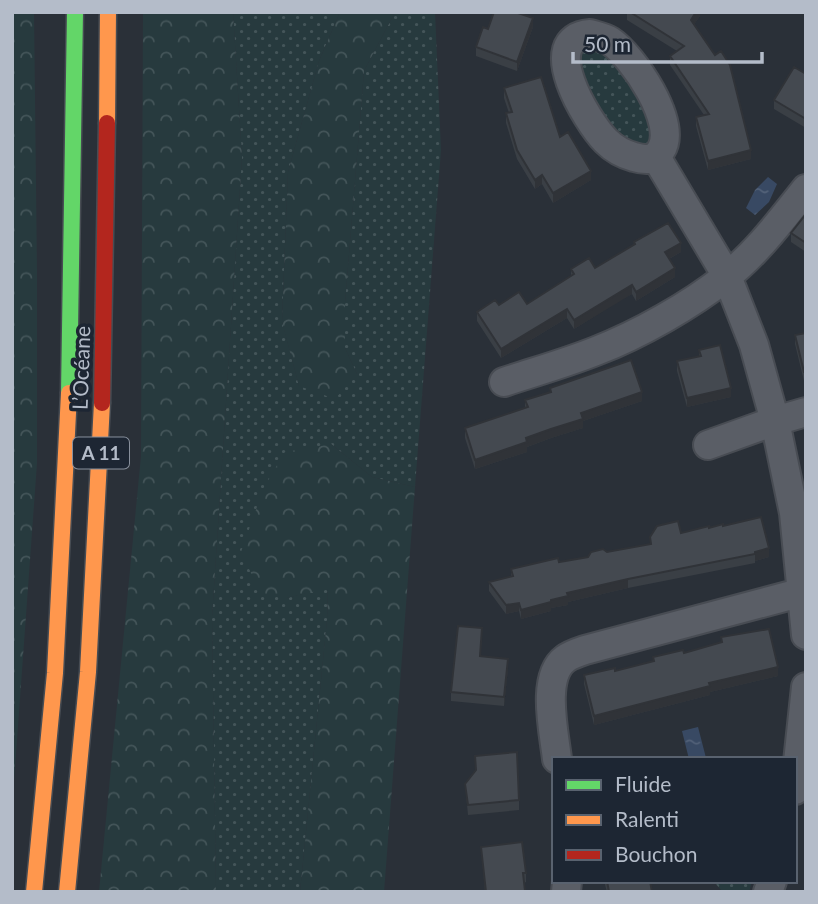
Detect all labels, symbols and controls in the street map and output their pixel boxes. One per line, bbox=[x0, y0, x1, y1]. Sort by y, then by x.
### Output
scale bar bbox=[573, 21, 762, 65]
text: 50 m bbox=[584, 31, 631, 56]
street label: L’Océane bbox=[67, 326, 94, 410]
road number: A 11 bbox=[73, 437, 129, 468]
legend bbox=[552, 757, 797, 883]
text: Fluide bbox=[615, 771, 671, 796]
text: Ralenti bbox=[615, 806, 679, 831]
text: Bouchon bbox=[615, 841, 697, 866]

